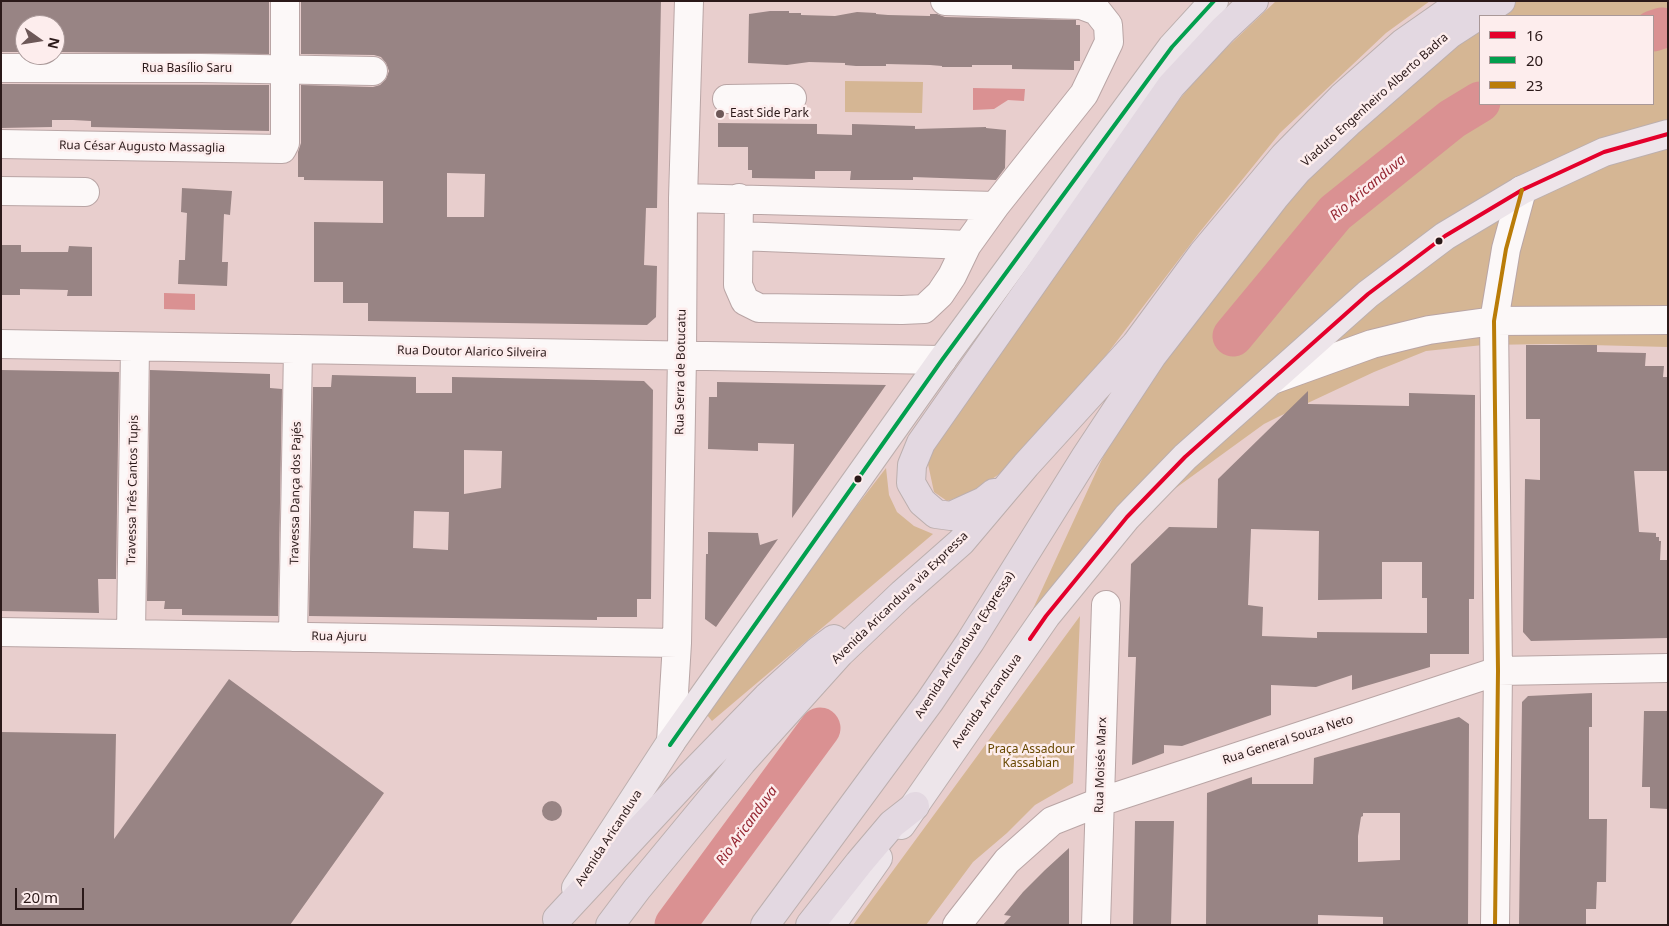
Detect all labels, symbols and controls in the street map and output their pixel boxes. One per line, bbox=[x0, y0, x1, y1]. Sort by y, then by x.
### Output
north arrow bbox=[15, 15, 65, 65]
legend bbox=[1479, 15, 1654, 105]
text: 16 bbox=[1526, 25, 1543, 45]
street label: Viaduto Engenheiro Alberto Badra bbox=[1299, 30, 1451, 170]
text: N bbox=[44, 36, 65, 51]
text: 20 bbox=[1526, 50, 1543, 70]
street label: Rua Basílio Saru bbox=[142, 62, 232, 76]
text: 23 bbox=[1526, 75, 1543, 95]
place label: East Side Park bbox=[730, 107, 809, 121]
marker: East Side Park bbox=[714, 108, 726, 120]
street label: Rua César Augusto Massaglia bbox=[59, 138, 225, 156]
water label: Rio Aricanduva bbox=[1327, 152, 1409, 224]
unlabelled marker bbox=[1434, 236, 1444, 246]
street label: Rua Serra de Botucatu bbox=[673, 309, 689, 435]
street label: Rua Doutor Alarico Silveira bbox=[397, 343, 547, 361]
street label: Travessa Três Cantos Tupis bbox=[124, 415, 142, 565]
street label: Travessa Dança dos Pajés bbox=[288, 421, 304, 565]
unlabelled marker bbox=[853, 474, 863, 484]
street label: Avenida Aricanduva via Expressa bbox=[829, 529, 971, 667]
street label: Avenida Aricanduva (Expressa) bbox=[912, 569, 1018, 721]
street label: Rua Ajuru bbox=[311, 629, 367, 645]
street label: Avenida Aricanduva bbox=[949, 651, 1025, 751]
street label: Rua General Souza Neto bbox=[1221, 712, 1355, 768]
street label: Rua Moisés Marx bbox=[1092, 717, 1110, 813]
park label: Praça Assadour Kassabian bbox=[987, 743, 1075, 771]
water label: Rio Aricanduva bbox=[713, 783, 781, 869]
street label: Avenida Aricanduva bbox=[573, 787, 645, 889]
scale bar bbox=[18, 878, 86, 910]
text: 20 m bbox=[23, 887, 58, 907]

